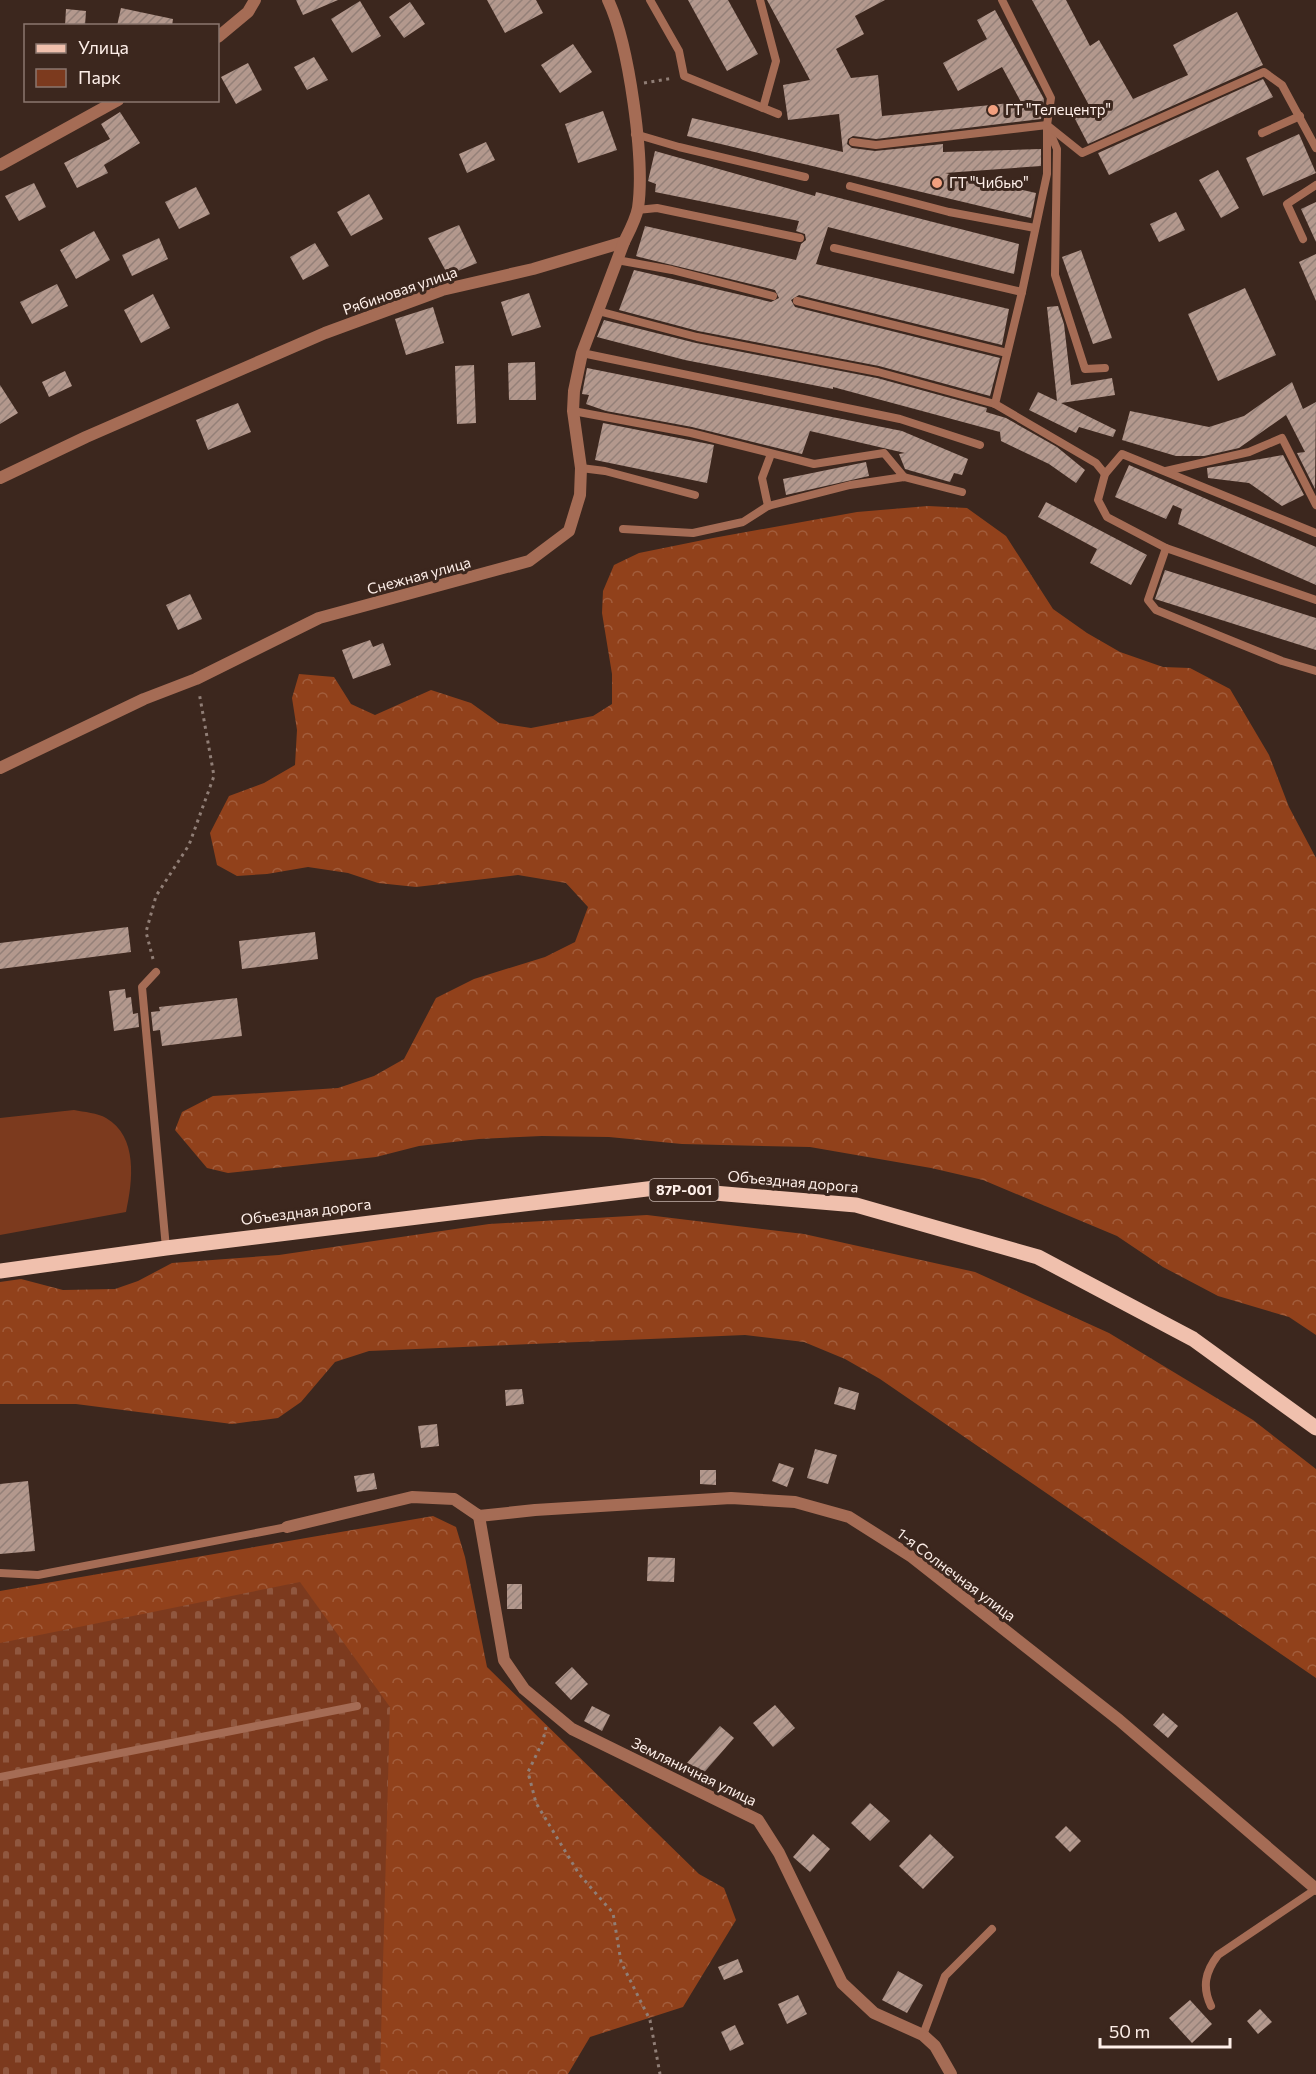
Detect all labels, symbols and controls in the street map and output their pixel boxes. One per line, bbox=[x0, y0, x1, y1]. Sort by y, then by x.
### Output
legend bbox=[24, 24, 219, 102]
text: Улица bbox=[78, 36, 129, 58]
text: Парк bbox=[78, 66, 121, 88]
place label: ГТ "Телецентр" bbox=[1005, 100, 1111, 118]
marker: ГТ "Телецентр" bbox=[986, 103, 1000, 117]
place label: ГТ "Чибью" bbox=[949, 173, 1029, 191]
marker: ГТ "Чибью" bbox=[930, 176, 944, 190]
street label: Рябиновая улица bbox=[340, 262, 459, 318]
street label: Снежная улица bbox=[365, 553, 473, 598]
street label: Объездная дорога bbox=[727, 1166, 859, 1196]
road number: 87Р-001 bbox=[650, 1179, 718, 1201]
street label: Объездная дорога bbox=[240, 1194, 372, 1228]
street label: 1-я Солнечная улица bbox=[894, 1524, 1019, 1625]
street label: Земляничная улица bbox=[629, 1733, 760, 1809]
scale bar bbox=[1100, 2011, 1230, 2049]
text: 50 m bbox=[1109, 2020, 1150, 2042]

